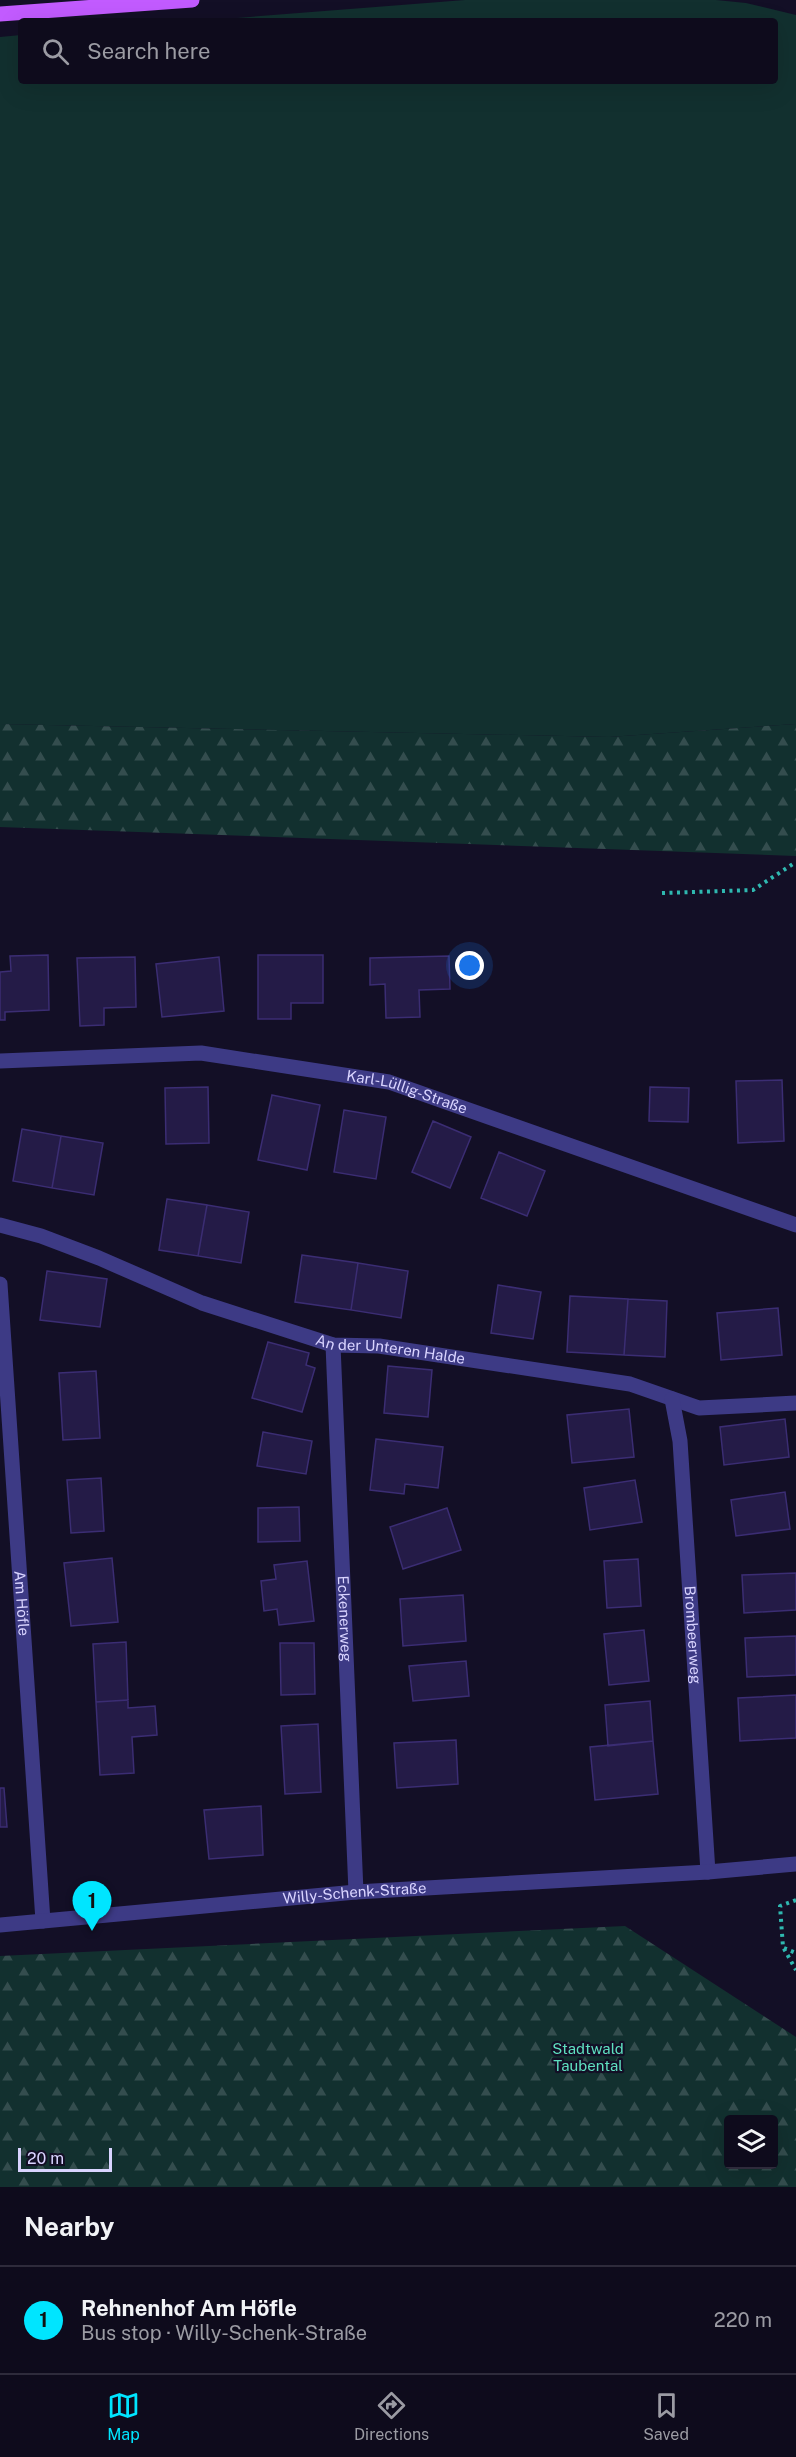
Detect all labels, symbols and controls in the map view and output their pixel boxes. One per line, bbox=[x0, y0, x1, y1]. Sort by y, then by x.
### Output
search box bbox=[18, 18, 778, 84]
icon: search bbox=[39, 35, 72, 68]
text: Search here bbox=[87, 38, 211, 64]
your location bbox=[455, 951, 484, 980]
street label: Karl-Lüllig-Straße bbox=[345, 1067, 470, 1117]
street label: An der Unteren Halde bbox=[314, 1331, 466, 1367]
street label: Am Höfle bbox=[11, 1570, 33, 1636]
street label: Eckenerweg bbox=[335, 1575, 355, 1662]
street label: Brombeerweg bbox=[681, 1585, 705, 1685]
street label: Willy-Schenk-Straße bbox=[282, 1879, 427, 1907]
pin: 1 bbox=[72, 1882, 112, 1931]
park label: Stadtwald Taubental bbox=[552, 2040, 624, 2074]
map controls bbox=[724, 2115, 778, 2169]
button: layers bbox=[724, 2115, 778, 2169]
scale bar bbox=[18, 2145, 112, 2172]
text: 20 m bbox=[27, 2149, 64, 2168]
text: Nearby bbox=[24, 2211, 114, 2242]
text: Rehnenhof Am Höfle bbox=[81, 2295, 297, 2321]
text: 1 bbox=[39, 2308, 48, 2332]
text: 220 m bbox=[714, 2308, 772, 2332]
text: Bus stop · Willy-Schenk-Straße bbox=[81, 2321, 367, 2345]
tab: Map bbox=[107, 2389, 140, 2444]
tab: Directions bbox=[354, 2389, 429, 2444]
tab: Saved bbox=[643, 2389, 689, 2444]

